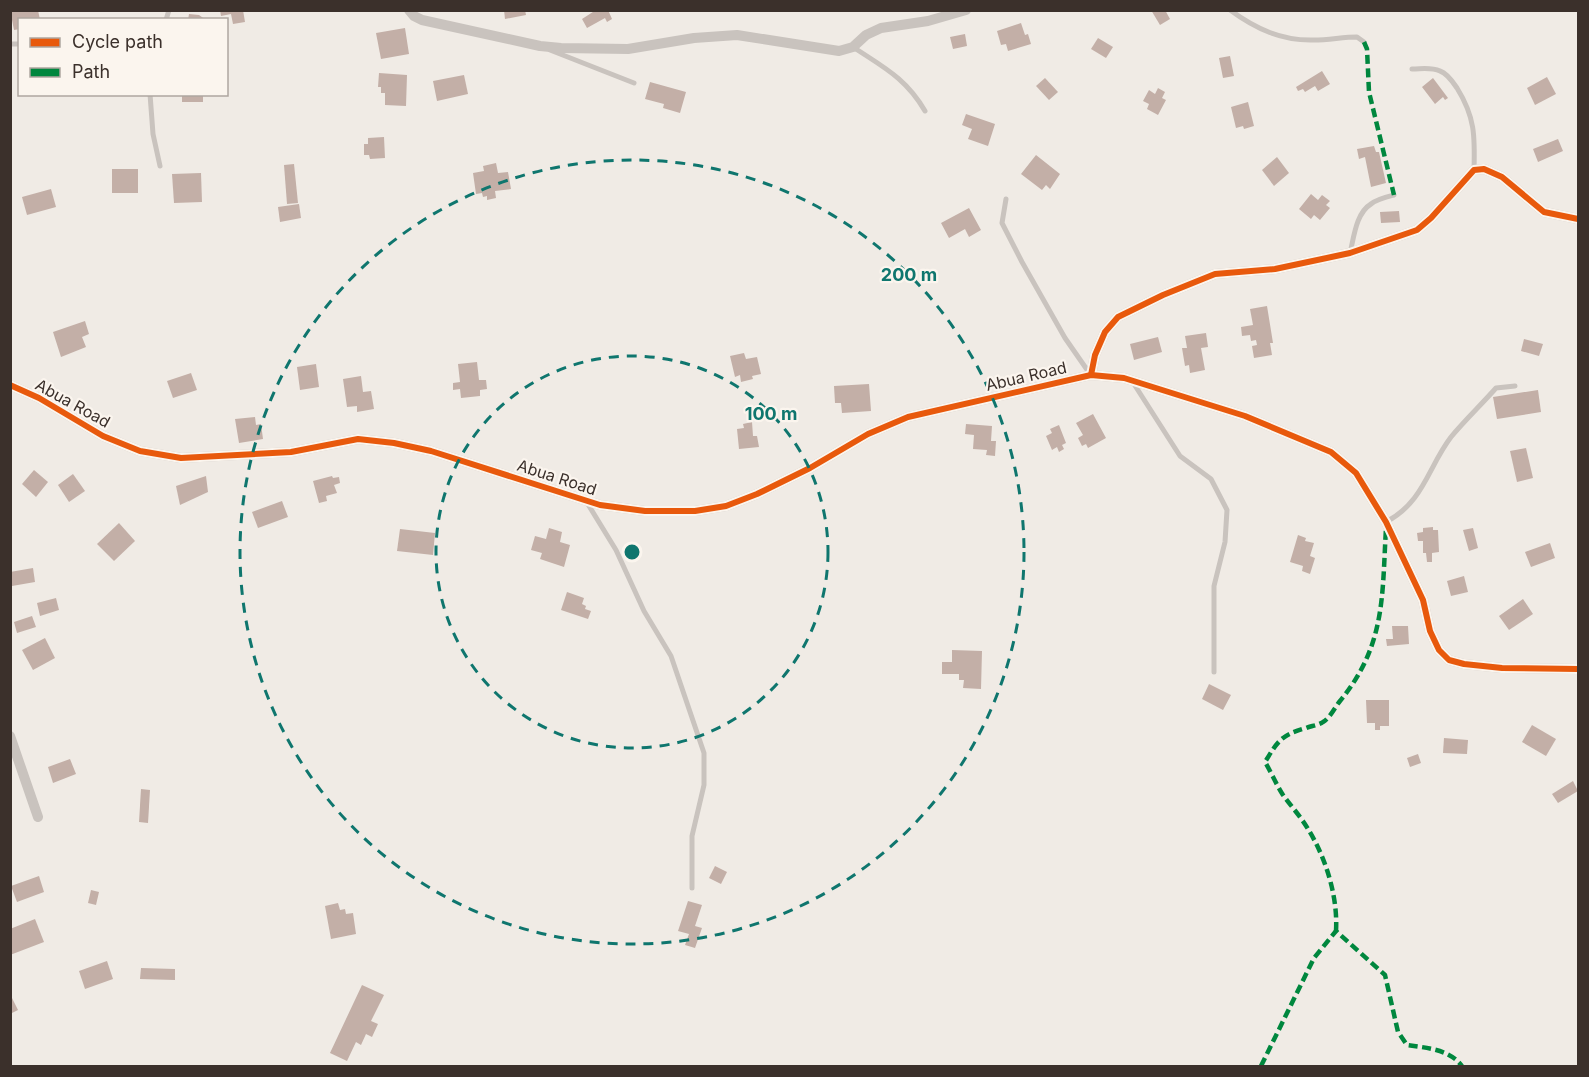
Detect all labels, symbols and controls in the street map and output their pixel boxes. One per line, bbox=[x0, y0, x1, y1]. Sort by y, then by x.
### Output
legend bbox=[18, 18, 228, 96]
text: Cycle path bbox=[72, 31, 163, 52]
text: Path bbox=[72, 61, 110, 82]
text: 200 m bbox=[881, 264, 937, 285]
street label: Abua Road bbox=[984, 357, 1068, 395]
street label: Abua Road bbox=[32, 374, 114, 432]
text: 100 m bbox=[745, 403, 797, 424]
street label: Abua Road bbox=[515, 455, 599, 499]
centre of rings bbox=[622, 542, 642, 562]

